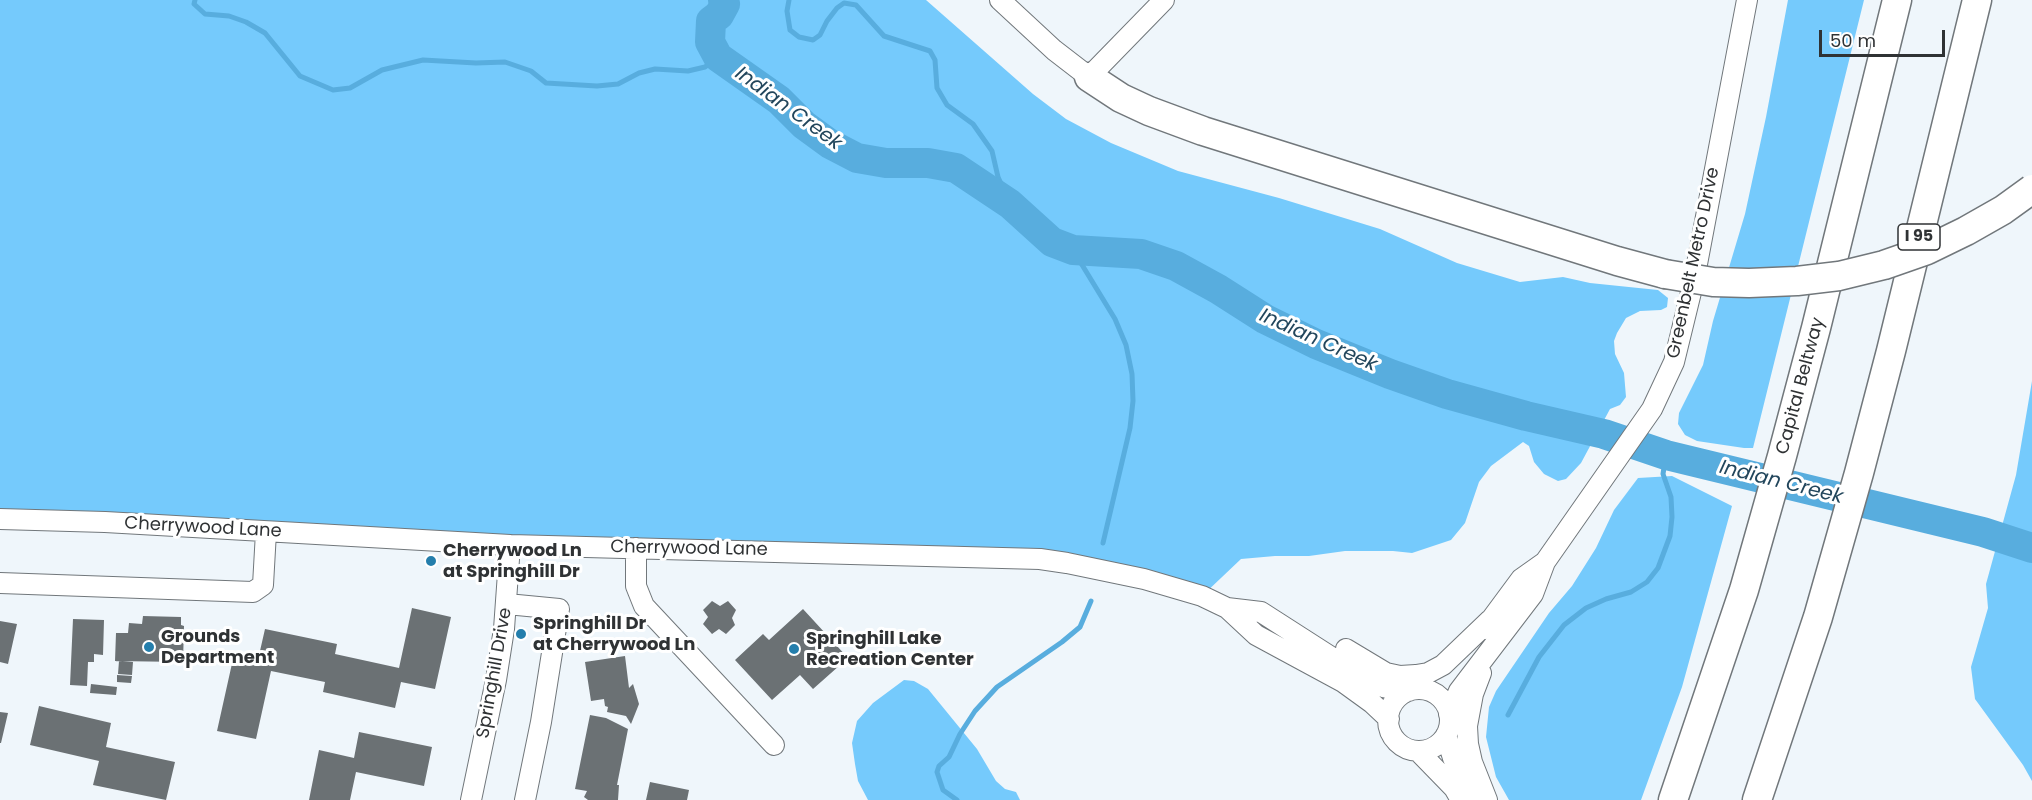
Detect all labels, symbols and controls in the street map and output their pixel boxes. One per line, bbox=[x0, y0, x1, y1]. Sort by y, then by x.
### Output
scale bar bbox=[1822, 18, 1948, 56]
text: 50 m bbox=[1830, 28, 1876, 53]
water label: Indian Creek bbox=[730, 62, 846, 156]
street label: Greenbelt Metro Drive bbox=[1663, 165, 1725, 361]
road number: I 95 bbox=[1898, 224, 1940, 250]
water label: Indian Creek bbox=[1255, 304, 1381, 378]
street label: Capital Beltway bbox=[1772, 315, 1830, 457]
water label: Indian Creek bbox=[1717, 456, 1845, 510]
street label: Cherrywood Lane bbox=[124, 513, 282, 543]
street label: Cherrywood Lane bbox=[610, 537, 768, 561]
place label: Cherrywood Ln at Springhill Dr bbox=[443, 540, 582, 582]
marker: Cherrywood Ln at Springhill Dr bbox=[424, 554, 438, 568]
street label: Springhill Drive bbox=[473, 606, 517, 740]
place label: Springhill Dr at Cherrywood Ln bbox=[533, 613, 695, 656]
place label: Grounds Department bbox=[161, 626, 274, 668]
marker: Springhill Dr at Cherrywood Ln bbox=[514, 627, 528, 641]
place label: Springhill Lake Recreation Center bbox=[806, 628, 974, 670]
marker: Grounds Department bbox=[142, 640, 156, 654]
marker: Springhill Lake Recreation Center bbox=[787, 642, 801, 656]

